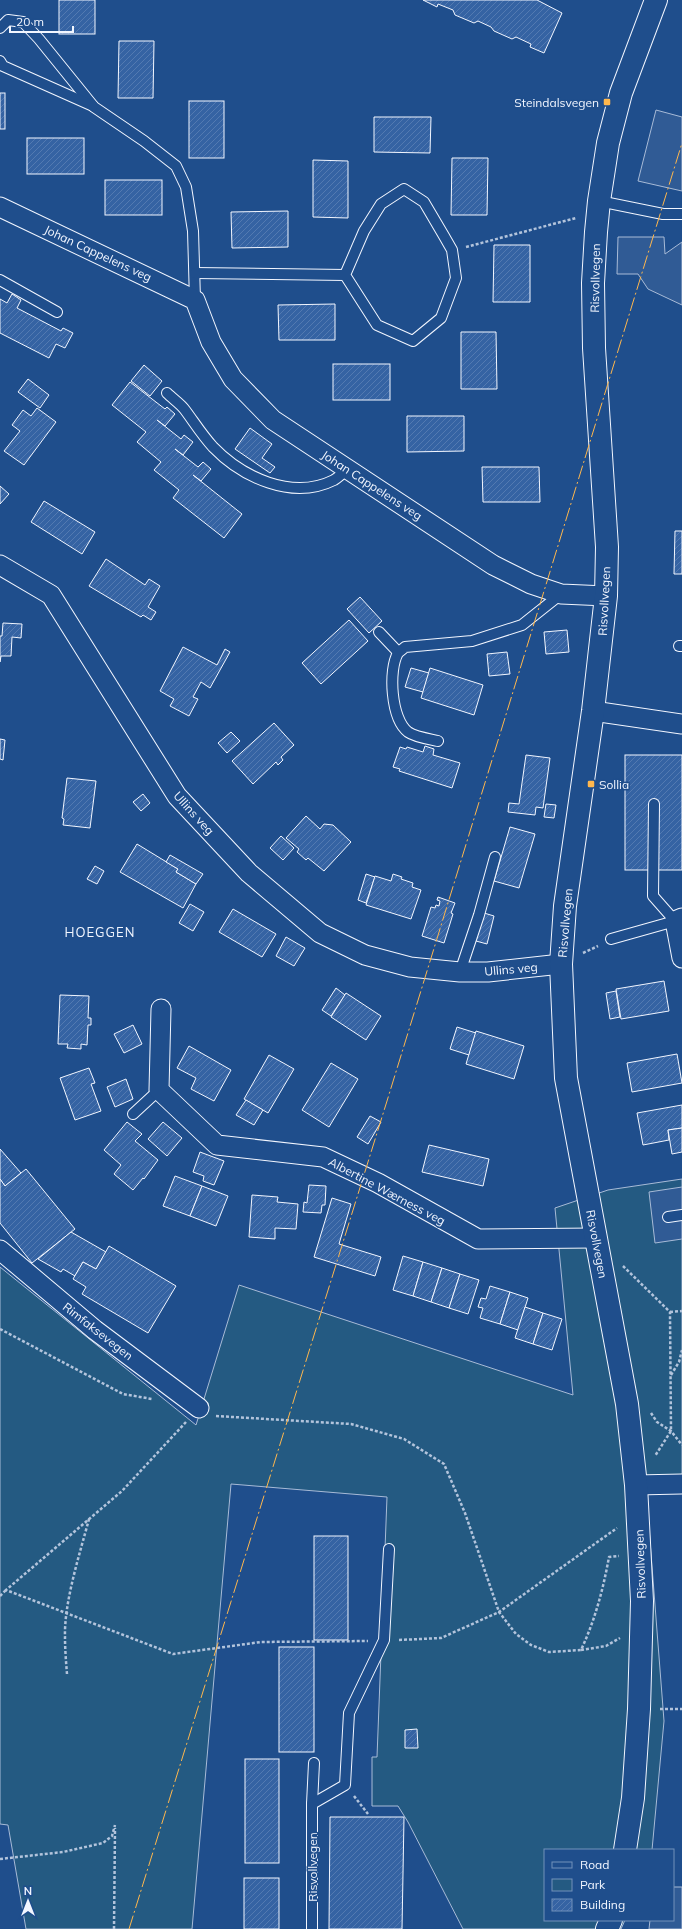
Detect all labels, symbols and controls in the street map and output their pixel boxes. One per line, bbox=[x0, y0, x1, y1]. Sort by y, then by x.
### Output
scale bar bbox=[10, 8, 73, 34]
text: 20 m bbox=[16, 14, 44, 29]
place label: Steindalsvegen bbox=[514, 95, 599, 110]
marker: Steindalsvegen bbox=[602, 97, 612, 107]
street label: Johan Cappelens veg bbox=[42, 222, 154, 284]
street label: Risvollvegen bbox=[587, 243, 603, 313]
street label: Johan Cappelens veg bbox=[319, 447, 425, 523]
street label: Risvollvegen bbox=[595, 566, 613, 636]
place label: Sollia bbox=[599, 777, 629, 792]
marker: Sollia bbox=[586, 779, 596, 789]
street label: Ullins veg bbox=[171, 788, 217, 838]
street label: Risvollvegen bbox=[555, 888, 575, 958]
district label: HOEGGEN bbox=[65, 924, 135, 940]
street label: Ullins veg bbox=[484, 959, 538, 979]
street label: Albertine Wærness veg bbox=[326, 1154, 448, 1228]
street label: Risvollvegen bbox=[583, 1208, 611, 1280]
street label: Rimfaksevegen bbox=[60, 1299, 136, 1363]
street label: Risvollvegen bbox=[631, 1529, 649, 1599]
street label: Risvollvegen bbox=[305, 1832, 320, 1902]
legend bbox=[544, 1849, 674, 1921]
text: Road bbox=[580, 1857, 609, 1872]
text: Park bbox=[580, 1877, 606, 1892]
north arrow bbox=[8, 1881, 48, 1921]
text: N bbox=[24, 1884, 32, 1898]
text: Building bbox=[580, 1897, 625, 1912]

